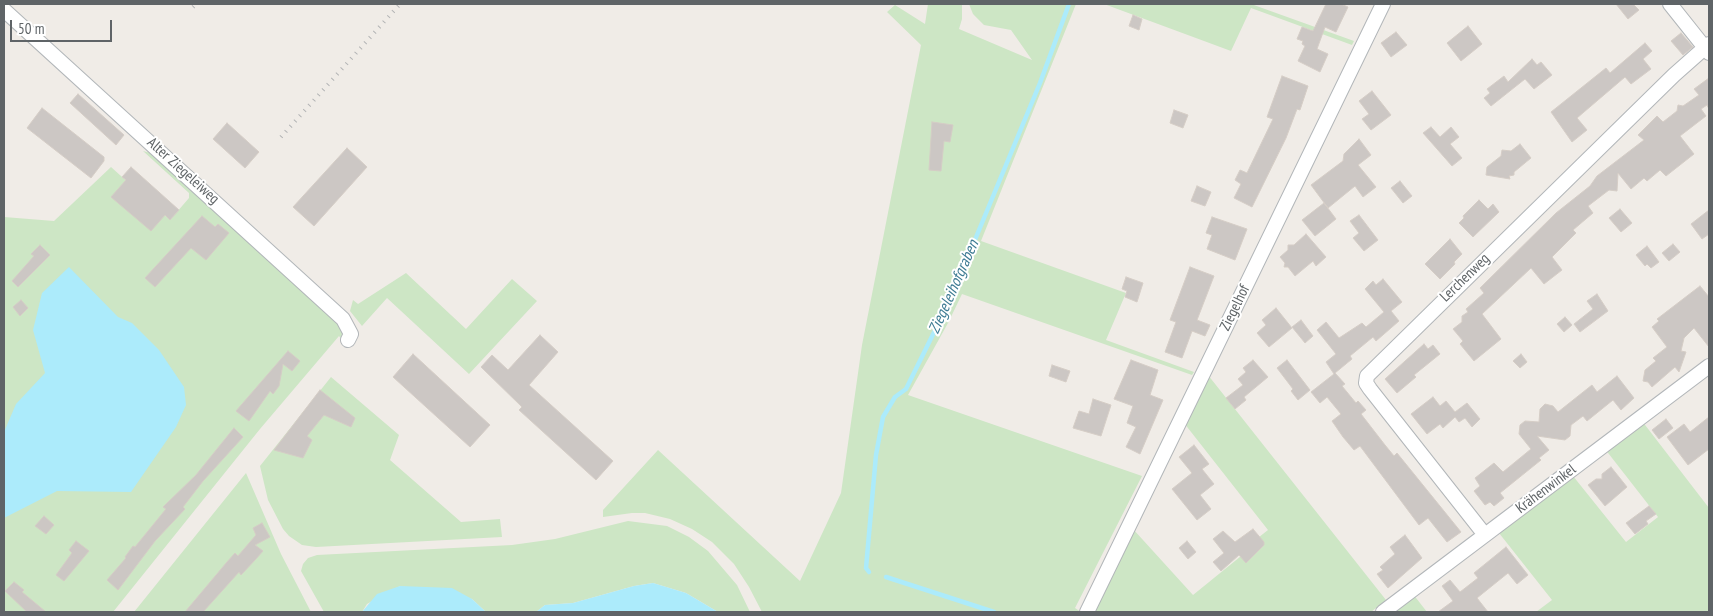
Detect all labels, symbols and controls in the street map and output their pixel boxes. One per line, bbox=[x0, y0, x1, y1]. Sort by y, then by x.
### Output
scale bar bbox=[12, 10, 115, 42]
text: 50 m bbox=[18, 19, 44, 38]
street label: Alter Ziegeleiweg bbox=[143, 134, 223, 208]
water label: Ziegeleihofgraben bbox=[925, 237, 983, 337]
street label: Lerchenweg bbox=[1436, 250, 1494, 306]
street label: Ziegelhof bbox=[1216, 282, 1254, 334]
street label: Krähenwinkel bbox=[1512, 461, 1580, 517]

